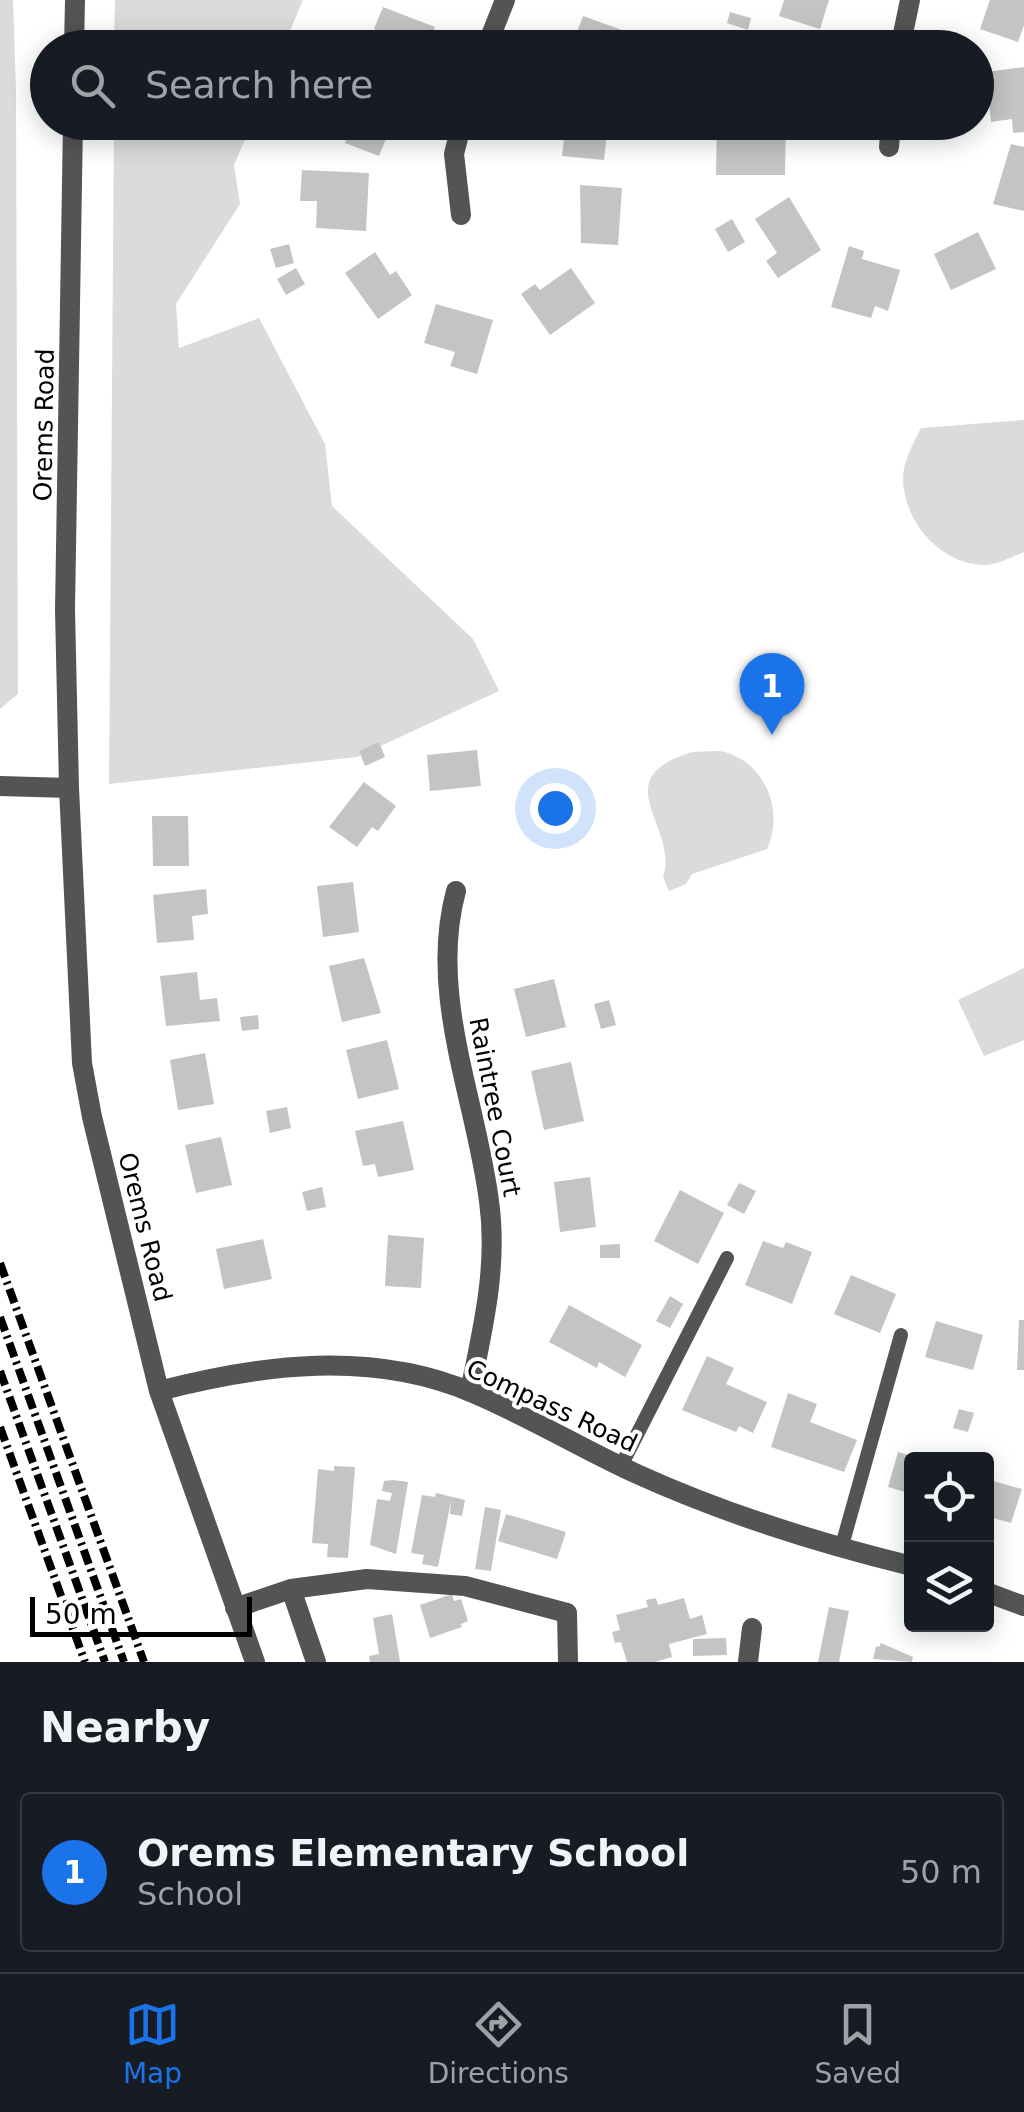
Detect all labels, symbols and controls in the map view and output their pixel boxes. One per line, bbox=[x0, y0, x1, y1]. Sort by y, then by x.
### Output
search box bbox=[30, 30, 994, 140]
icon: search bbox=[65, 58, 120, 113]
text: Search here bbox=[145, 63, 373, 107]
street label: Orems Road bbox=[28, 348, 60, 502]
pin: 1 bbox=[740, 652, 804, 735]
your location bbox=[530, 783, 581, 834]
street label: Raintree Court bbox=[463, 1015, 527, 1199]
street label: Orems Road bbox=[112, 1149, 178, 1305]
street label: Compass Road bbox=[462, 1354, 642, 1458]
map controls bbox=[904, 1452, 994, 1632]
button: locate bbox=[904, 1452, 994, 1542]
button: layers bbox=[904, 1542, 994, 1632]
scale bar bbox=[30, 1592, 252, 1636]
text: 50 m bbox=[45, 1598, 117, 1631]
text: Nearby bbox=[40, 1703, 210, 1752]
text: Orems Elementary School bbox=[137, 1831, 689, 1875]
text: 1 bbox=[63, 1853, 86, 1891]
text: 50 m bbox=[900, 1853, 982, 1891]
text: School bbox=[137, 1875, 243, 1913]
tab: Map bbox=[123, 1997, 182, 2090]
tab: Directions bbox=[428, 1997, 569, 2090]
tab: Saved bbox=[815, 1997, 901, 2090]

